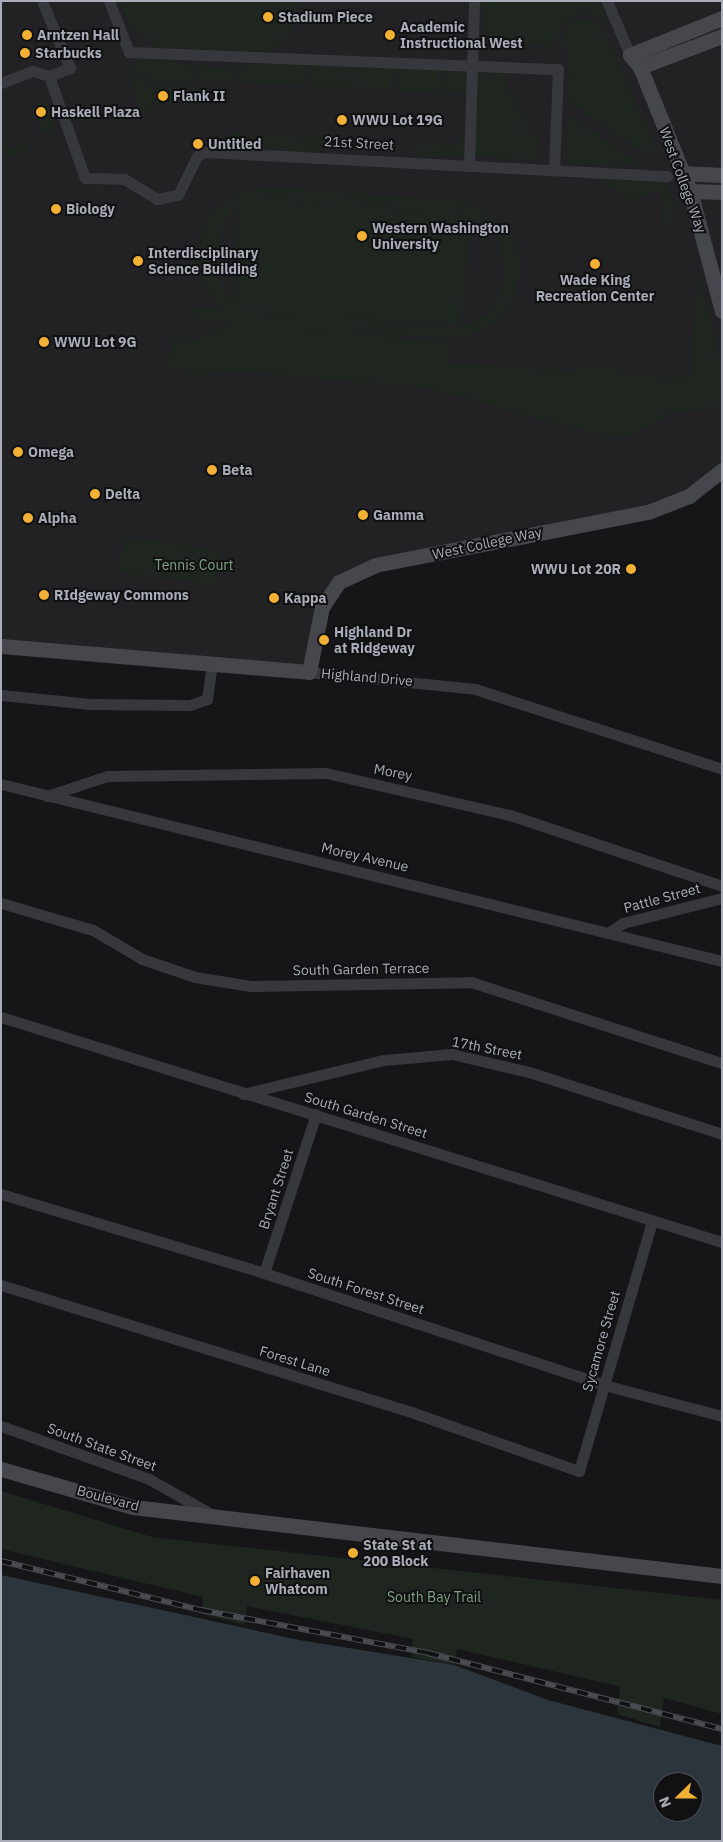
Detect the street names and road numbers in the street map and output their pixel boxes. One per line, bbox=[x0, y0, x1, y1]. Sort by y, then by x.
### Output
street label: West College Way bbox=[656, 125, 710, 235]
street label: 21st Street bbox=[324, 133, 394, 153]
street label: West College Way bbox=[431, 523, 543, 563]
street label: Highland Drive bbox=[320, 665, 414, 689]
street label: Morey bbox=[372, 760, 414, 784]
street label: Morey Avenue bbox=[320, 839, 410, 875]
street label: Pattle Street bbox=[622, 880, 702, 916]
street label: South Garden Terrace bbox=[293, 959, 429, 979]
street label: 17th Street bbox=[450, 1033, 524, 1063]
street label: South Garden Street bbox=[302, 1088, 430, 1142]
street label: Bryant Street bbox=[255, 1147, 297, 1231]
street label: South Forest Street bbox=[306, 1264, 426, 1318]
street label: Sycamore Street bbox=[579, 1289, 623, 1393]
street label: Forest Lane bbox=[258, 1342, 332, 1380]
street label: South State Street bbox=[45, 1419, 159, 1475]
street label: Boulevard bbox=[75, 1482, 141, 1514]

